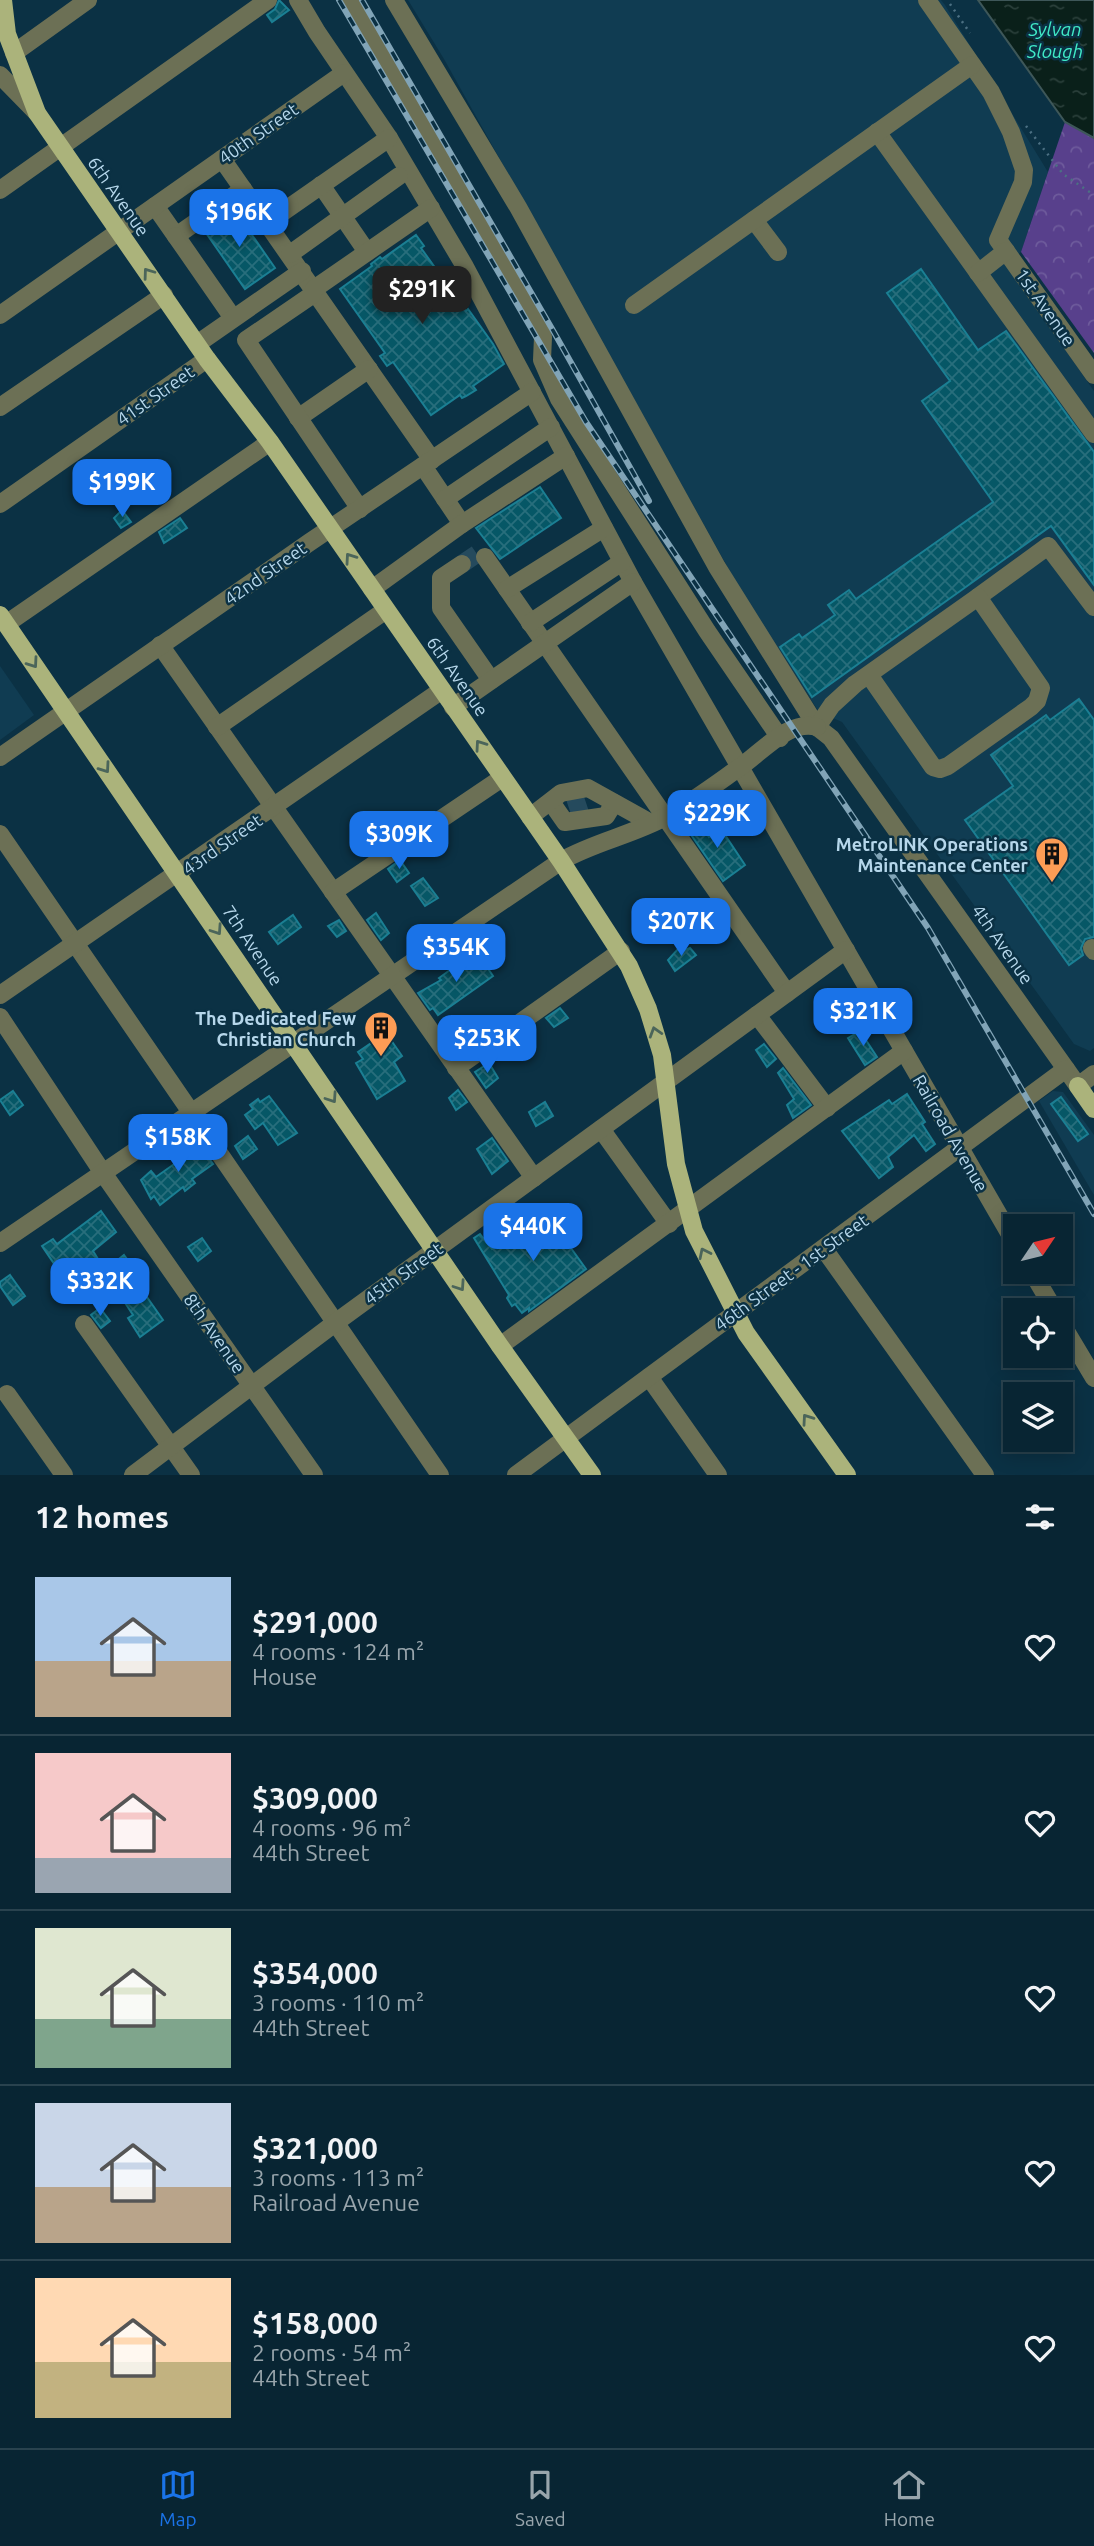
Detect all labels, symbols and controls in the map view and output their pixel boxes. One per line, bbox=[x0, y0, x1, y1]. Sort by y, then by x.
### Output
water label: Sylvan Slough bbox=[1026, 18, 1083, 62]
street label: 40th Street bbox=[215, 98, 301, 168]
street label: 6th Avenue bbox=[84, 152, 154, 240]
pin: $196K bbox=[190, 190, 288, 249]
text: $196K bbox=[205, 199, 273, 224]
street label: 1st Avenue bbox=[1012, 264, 1080, 350]
pin: $291K bbox=[373, 266, 471, 326]
one-way arrow bbox=[144, 268, 156, 281]
text: $291K bbox=[388, 276, 456, 301]
street label: 41st Street bbox=[113, 361, 197, 429]
pin: $199K bbox=[73, 460, 171, 519]
text: $199K bbox=[88, 469, 156, 494]
street label: 42nd Street bbox=[220, 537, 310, 609]
one-way arrow bbox=[346, 553, 358, 566]
street label: 6th Avenue bbox=[423, 632, 493, 720]
one-way arrow bbox=[25, 655, 37, 668]
one-way arrow bbox=[476, 740, 488, 753]
one-way arrow bbox=[97, 760, 109, 773]
pin: $229K bbox=[668, 790, 766, 850]
text: $229K bbox=[683, 800, 751, 825]
street label: 43rd Street bbox=[179, 809, 265, 879]
pin: $309K bbox=[350, 812, 448, 871]
text: $309K bbox=[365, 821, 433, 846]
place label: MetroLINK Operations Maintenance Center bbox=[836, 834, 1029, 875]
building icon: MetroLINK Operations Maintenance Center bbox=[1033, 835, 1071, 884]
pin: $207K bbox=[632, 898, 730, 958]
street label: 4th Avenue bbox=[968, 900, 1038, 988]
street label: 7th Avenue bbox=[219, 901, 287, 989]
text: $207K bbox=[647, 908, 715, 933]
one-way arrow bbox=[209, 922, 221, 935]
pin: $354K bbox=[407, 925, 505, 984]
text: $354K bbox=[422, 934, 490, 959]
pin: $321K bbox=[814, 988, 912, 1048]
text: $321K bbox=[829, 998, 897, 1023]
place label: The Dedicated Few Christian Church bbox=[195, 1008, 356, 1049]
building icon: The Dedicated Few Christian Church bbox=[362, 1009, 400, 1058]
pin: $253K bbox=[438, 1016, 536, 1075]
text: $253K bbox=[453, 1025, 521, 1050]
one-way arrow bbox=[649, 1026, 664, 1038]
street label: Railroad Avenue bbox=[909, 1071, 993, 1195]
one-way arrow bbox=[324, 1091, 337, 1104]
pin: $158K bbox=[129, 1114, 227, 1174]
text: $158K bbox=[144, 1124, 212, 1149]
pin: $440K bbox=[484, 1204, 582, 1263]
street label: 46th Street - 1st Street bbox=[710, 1210, 872, 1334]
text: $440K bbox=[499, 1213, 567, 1238]
north arrow bbox=[1003, 1214, 1073, 1284]
map controls bbox=[1003, 1214, 1073, 1452]
street label: 45th Street bbox=[360, 1238, 446, 1308]
one-way arrow bbox=[698, 1248, 712, 1260]
pin: $332K bbox=[51, 1258, 149, 1318]
text: $332K bbox=[66, 1268, 134, 1293]
one-way arrow bbox=[452, 1279, 465, 1292]
street label: 8th Avenue bbox=[180, 1289, 250, 1377]
button: locate bbox=[1003, 1298, 1073, 1368]
button: layers bbox=[1003, 1382, 1073, 1452]
one-way arrow bbox=[803, 1414, 815, 1427]
icon: filters bbox=[1021, 1498, 1059, 1536]
text: 12 homes bbox=[35, 1500, 169, 1534]
icon: home bbox=[91, 1605, 175, 1689]
text: $291,000 bbox=[252, 1605, 378, 1639]
icon: heart bbox=[1021, 1628, 1059, 1666]
text: 4 rooms · 124 m² bbox=[252, 1639, 424, 1664]
text: House bbox=[252, 1664, 317, 1689]
icon: home bbox=[91, 1781, 175, 1865]
text: $309,000 bbox=[252, 1781, 378, 1815]
icon: heart bbox=[1021, 1804, 1059, 1842]
text: 4 rooms · 96 m² bbox=[252, 1815, 411, 1840]
text: 44th Street bbox=[252, 1840, 370, 1865]
icon: home bbox=[91, 1956, 175, 2040]
text: $354,000 bbox=[252, 1956, 378, 1990]
icon: heart bbox=[1021, 1979, 1059, 2017]
text: 3 rooms · 110 m² bbox=[252, 1990, 424, 2015]
text: 44th Street bbox=[252, 2015, 370, 2040]
icon: home bbox=[91, 2131, 175, 2215]
text: $321,000 bbox=[252, 2131, 378, 2165]
icon: heart bbox=[1021, 2154, 1059, 2192]
text: 3 rooms · 113 m² bbox=[252, 2165, 424, 2190]
text: Railroad Avenue bbox=[252, 2190, 420, 2215]
icon: home bbox=[91, 2306, 175, 2390]
text: $158,000 bbox=[252, 2306, 378, 2340]
icon: heart bbox=[1021, 2329, 1059, 2367]
text: 2 rooms · 54 m² bbox=[252, 2340, 411, 2365]
text: 44th Street bbox=[252, 2365, 370, 2390]
tab: Map bbox=[159, 2466, 197, 2530]
tab: Saved bbox=[515, 2466, 566, 2530]
tab: Home bbox=[884, 2466, 935, 2530]

